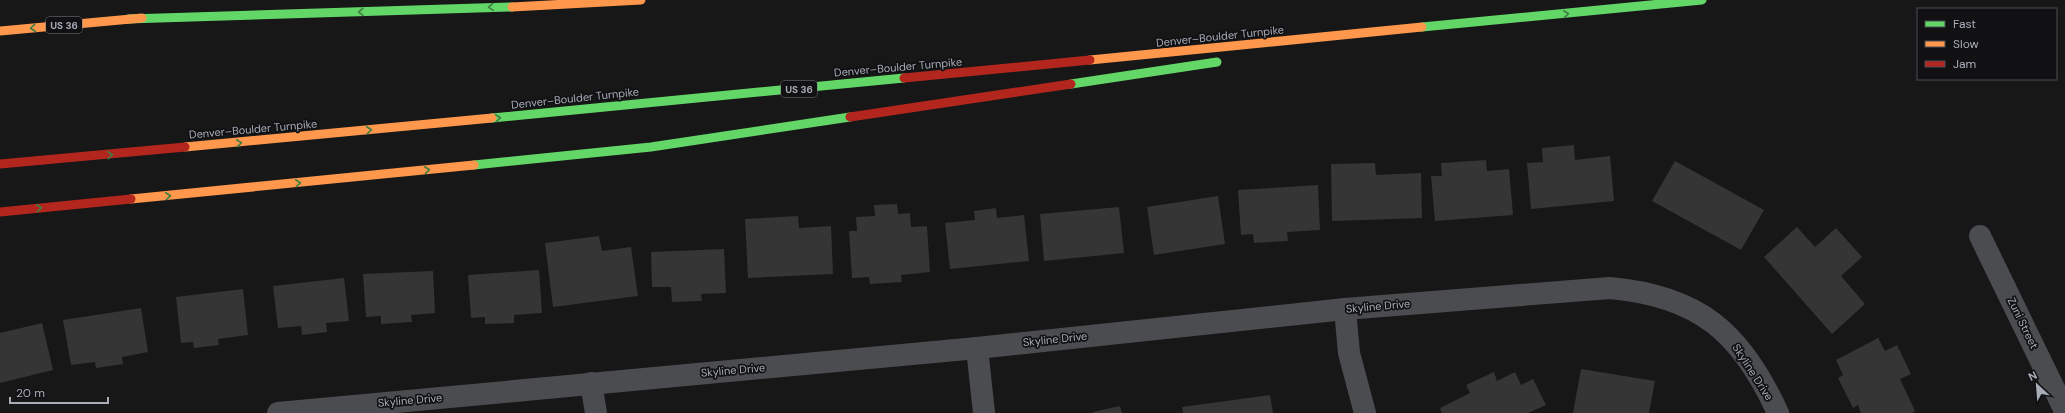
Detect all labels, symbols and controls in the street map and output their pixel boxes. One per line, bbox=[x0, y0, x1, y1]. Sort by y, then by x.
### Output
one-way arrow bbox=[488, 3, 494, 12]
one-way arrow bbox=[358, 7, 364, 16]
legend bbox=[1917, 8, 2057, 80]
one-way arrow bbox=[1563, 9, 1569, 18]
text: Fast bbox=[1953, 16, 1976, 32]
road number: US 36 bbox=[46, 17, 82, 33]
street label: Denver–Boulder Turnpike bbox=[1155, 22, 1285, 50]
one-way arrow bbox=[30, 23, 36, 32]
text: Slow bbox=[1953, 36, 1979, 52]
street label: Denver–Boulder Turnpike bbox=[833, 54, 963, 80]
text: Jam bbox=[1953, 56, 1976, 72]
road number: US 36 bbox=[781, 81, 817, 97]
street label: Denver–Boulder Turnpike bbox=[510, 84, 640, 112]
one-way arrow bbox=[495, 113, 501, 122]
street label: Denver–Boulder Turnpike bbox=[188, 116, 318, 142]
one-way arrow bbox=[366, 126, 372, 135]
one-way arrow bbox=[236, 139, 242, 148]
one-way arrow bbox=[107, 150, 113, 159]
one-way arrow bbox=[424, 166, 430, 175]
one-way arrow bbox=[295, 179, 301, 188]
one-way arrow bbox=[165, 191, 171, 200]
one-way arrow bbox=[36, 204, 42, 213]
street label: Zuni Street bbox=[2005, 295, 2041, 351]
street label: Skyline Drive bbox=[1345, 296, 1411, 316]
street label: Skyline Drive bbox=[1022, 329, 1088, 349]
street label: Skyline Drive bbox=[1730, 341, 1776, 403]
street label: Skyline Drive bbox=[700, 360, 766, 380]
north arrow bbox=[2017, 365, 2057, 405]
text: N bbox=[2026, 368, 2039, 384]
scale bar bbox=[10, 379, 108, 405]
text: 20 m bbox=[16, 385, 45, 401]
street label: Skyline Drive bbox=[377, 390, 443, 410]

